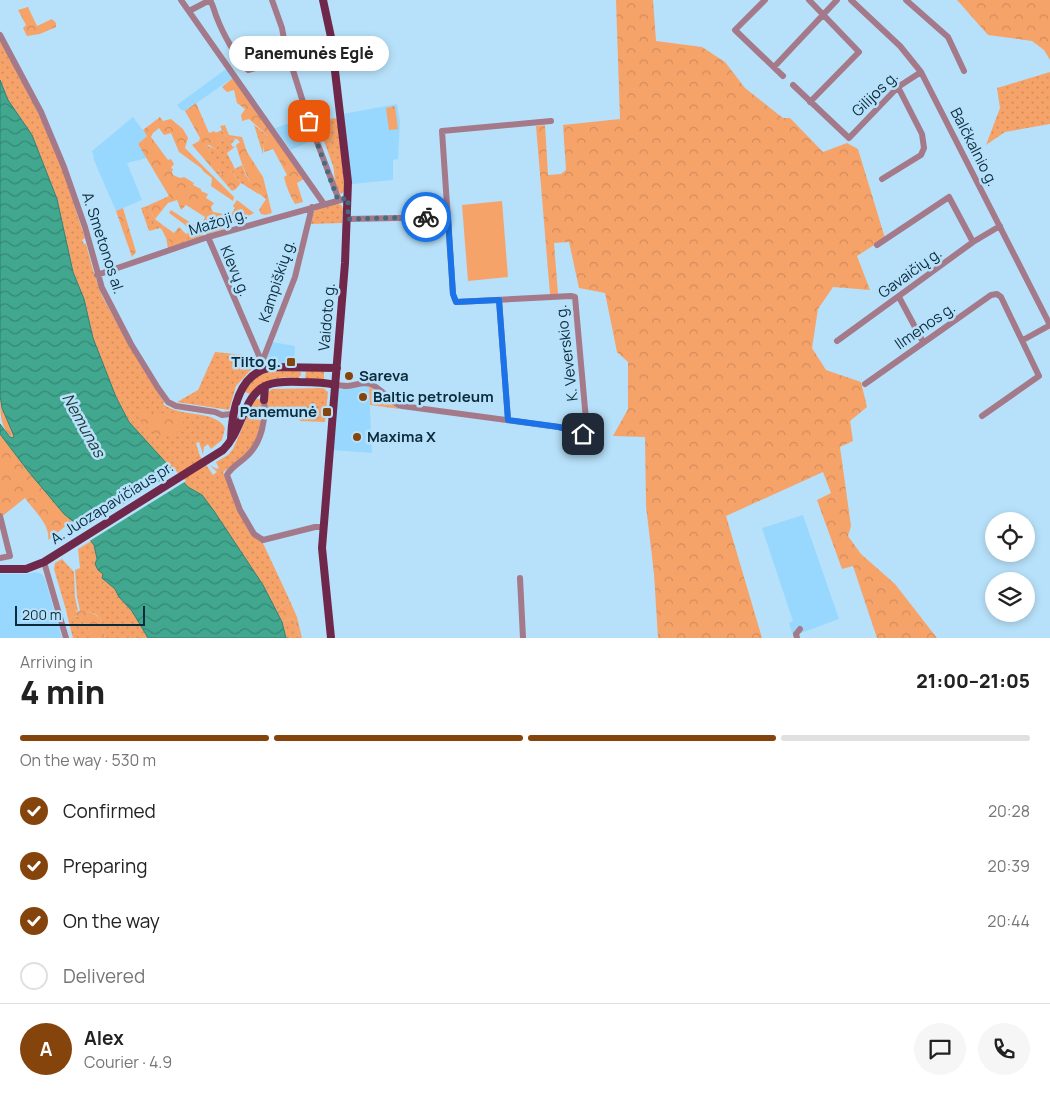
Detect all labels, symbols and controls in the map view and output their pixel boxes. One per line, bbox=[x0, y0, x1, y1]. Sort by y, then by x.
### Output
callout: Panemunės Eglė bbox=[229, 36, 389, 71]
text: Panemunės Eglė bbox=[244, 42, 374, 64]
street label: Gilijos g. bbox=[847, 66, 903, 121]
pin bbox=[288, 100, 330, 142]
street label: Balčkalnio g. bbox=[946, 104, 1003, 190]
icon: bag bbox=[295, 107, 323, 135]
street label: A. Smetonos al. bbox=[77, 189, 130, 296]
courier bbox=[401, 192, 451, 242]
street label: Mažoji g. bbox=[186, 203, 250, 240]
icon: bike bbox=[412, 203, 440, 231]
street label: Kampiškių g. bbox=[253, 237, 300, 325]
street label: Klevų g. bbox=[215, 242, 255, 299]
street label: Gavaičių g. bbox=[874, 242, 946, 303]
street label: Vaidoto g. bbox=[313, 282, 340, 352]
street label: Ilmenos g. bbox=[890, 297, 959, 354]
street label: K. Veverskio g. bbox=[550, 304, 583, 402]
place label: Tilto g. bbox=[231, 351, 281, 372]
marker: Tilto g. bbox=[285, 356, 297, 368]
place label: Sareva bbox=[359, 365, 409, 386]
marker: Sareva bbox=[343, 370, 355, 382]
place label: Baltic petroleum bbox=[373, 386, 494, 407]
water label: Nemunas bbox=[57, 389, 111, 462]
marker: Baltic petroleum bbox=[357, 391, 369, 403]
place label: Panemunė bbox=[240, 401, 317, 422]
marker: Panemunė bbox=[321, 406, 333, 418]
pin bbox=[562, 413, 604, 455]
icon: home bbox=[569, 420, 597, 448]
place label: Maxima X bbox=[367, 426, 436, 447]
marker: Maxima X bbox=[351, 431, 363, 443]
street label: A. Juozapavičiaus pr. bbox=[46, 456, 177, 549]
map controls bbox=[985, 512, 1035, 622]
button: locate bbox=[985, 512, 1035, 562]
button: layers bbox=[985, 572, 1035, 622]
scale bar bbox=[15, 603, 145, 626]
text: 200 m bbox=[22, 605, 62, 624]
text: Arriving in bbox=[20, 651, 93, 673]
text: 21:00–21:05 bbox=[916, 668, 1030, 694]
text: 4 min bbox=[20, 670, 105, 714]
text: On the way · 530 m bbox=[20, 749, 156, 771]
icon: check bbox=[20, 797, 48, 825]
text: Confirmed bbox=[63, 798, 156, 824]
text: 20:28 bbox=[988, 800, 1030, 822]
icon: check bbox=[20, 852, 48, 880]
text: Preparing bbox=[63, 853, 148, 879]
text: 20:39 bbox=[988, 855, 1030, 877]
icon: check bbox=[20, 907, 48, 935]
text: On the way bbox=[63, 908, 160, 934]
text: 20:44 bbox=[987, 910, 1030, 932]
text: Delivered bbox=[63, 963, 145, 989]
button: chat bbox=[914, 1023, 966, 1075]
button: phone bbox=[978, 1023, 1030, 1075]
text: Alex bbox=[84, 1025, 124, 1051]
text: A bbox=[40, 1036, 52, 1062]
text: Courier · 4.9 bbox=[84, 1051, 172, 1073]

